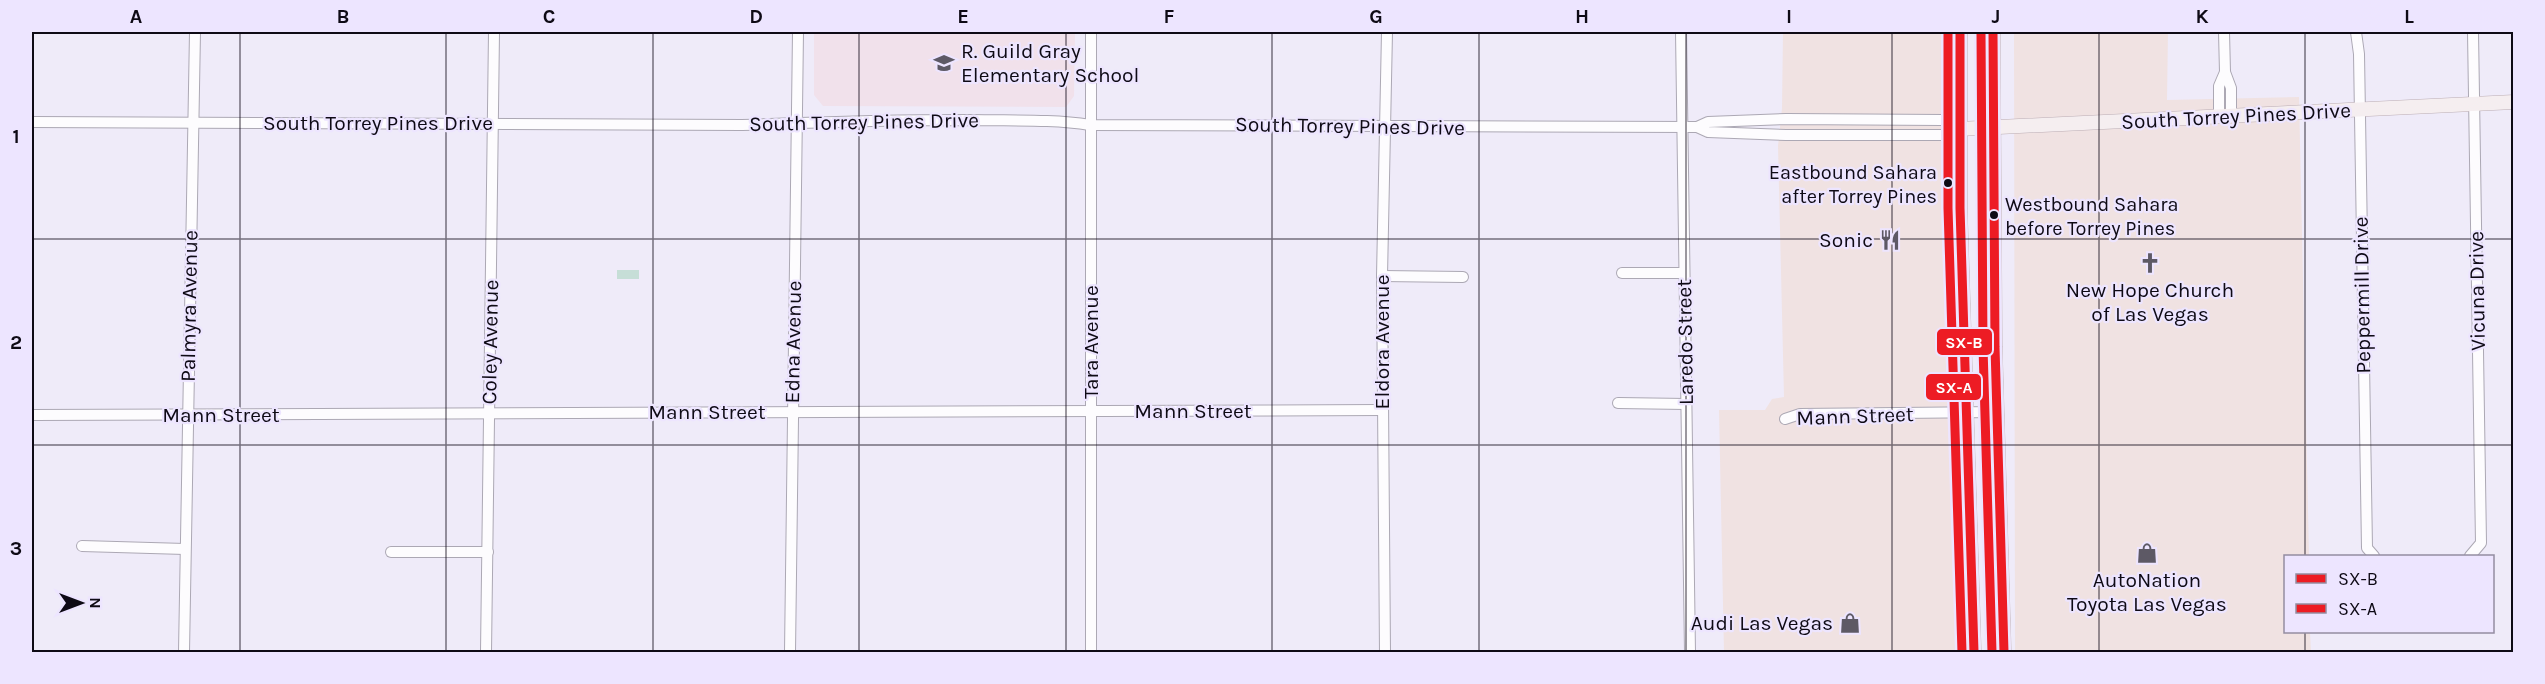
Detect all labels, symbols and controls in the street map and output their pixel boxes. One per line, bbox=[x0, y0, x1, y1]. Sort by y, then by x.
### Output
text: A bbox=[130, 5, 143, 28]
text: B bbox=[337, 5, 349, 28]
text: C bbox=[543, 5, 555, 28]
text: D bbox=[749, 5, 763, 28]
text: E bbox=[957, 5, 969, 28]
text: F bbox=[1164, 5, 1175, 28]
text: G bbox=[1369, 5, 1383, 28]
text: H bbox=[1575, 5, 1589, 28]
text: I bbox=[1786, 5, 1792, 28]
text: J bbox=[1992, 5, 2000, 28]
text: K bbox=[2195, 5, 2209, 28]
text: L bbox=[2404, 5, 2414, 28]
place label: R. Guild Gray Elementary School bbox=[961, 39, 1139, 87]
school or university icon: R. Guild Gray Elementary School bbox=[932, 51, 956, 75]
street label: South Torrey Pines Drive bbox=[2121, 98, 2351, 134]
street label: South Torrey Pines Drive bbox=[749, 108, 979, 136]
street label: South Torrey Pines Drive bbox=[263, 111, 493, 135]
street label: South Torrey Pines Drive bbox=[1235, 112, 1465, 140]
text: 1 bbox=[12, 125, 20, 148]
place label: Eastbound Sahara after Torrey Pines bbox=[1769, 161, 1937, 208]
marker: Eastbound Sahara after Torrey Pines bbox=[1942, 177, 1954, 189]
place label: Westbound Sahara before Torrey Pines bbox=[2005, 193, 2179, 240]
marker: Westbound Sahara before Torrey Pines bbox=[1988, 209, 2000, 221]
street label: Peppermill Drive bbox=[2349, 216, 2375, 374]
place label: Sonic bbox=[1819, 228, 1873, 252]
restaurant icon: Sonic bbox=[1878, 228, 1902, 252]
street label: Palmyra Avenue bbox=[176, 230, 202, 382]
street label: Vicuna Drive bbox=[2464, 231, 2490, 351]
church icon: New Hope Church of Las Vegas bbox=[2138, 251, 2162, 275]
street label: Eldora Avenue bbox=[1370, 275, 1394, 409]
place label: New Hope Church of Las Vegas bbox=[2066, 278, 2234, 326]
street label: Coley Avenue bbox=[477, 279, 503, 405]
street label: Laredo Street bbox=[1672, 279, 1698, 405]
street label: Edna Avenue bbox=[780, 281, 806, 403]
street label: Tara Avenue bbox=[1079, 285, 1103, 399]
line badge: SX-B bbox=[1936, 328, 1993, 356]
text: 2 bbox=[10, 331, 22, 354]
text: SX-B bbox=[1945, 333, 1983, 352]
line badge: SX-A bbox=[1925, 373, 1982, 401]
text: SX-A bbox=[1935, 378, 1973, 397]
street label: Mann Street bbox=[1134, 399, 1252, 423]
street label: Mann Street bbox=[648, 400, 766, 424]
street label: Mann Street bbox=[1796, 402, 1914, 430]
street label: Mann Street bbox=[162, 403, 280, 427]
text: 3 bbox=[10, 537, 22, 560]
shop icon: AutoNation Toyota Las Vegas bbox=[2135, 541, 2159, 565]
legend bbox=[2284, 555, 2494, 633]
place label: AutoNation Toyota Las Vegas bbox=[2067, 568, 2227, 616]
text: SX-B bbox=[2338, 568, 2378, 590]
north arrow bbox=[51, 573, 111, 633]
text: N bbox=[86, 597, 105, 609]
text: SX-A bbox=[2338, 598, 2377, 620]
place label: Audi Las Vegas bbox=[1691, 611, 1833, 635]
shop icon: Audi Las Vegas bbox=[1838, 611, 1862, 635]

